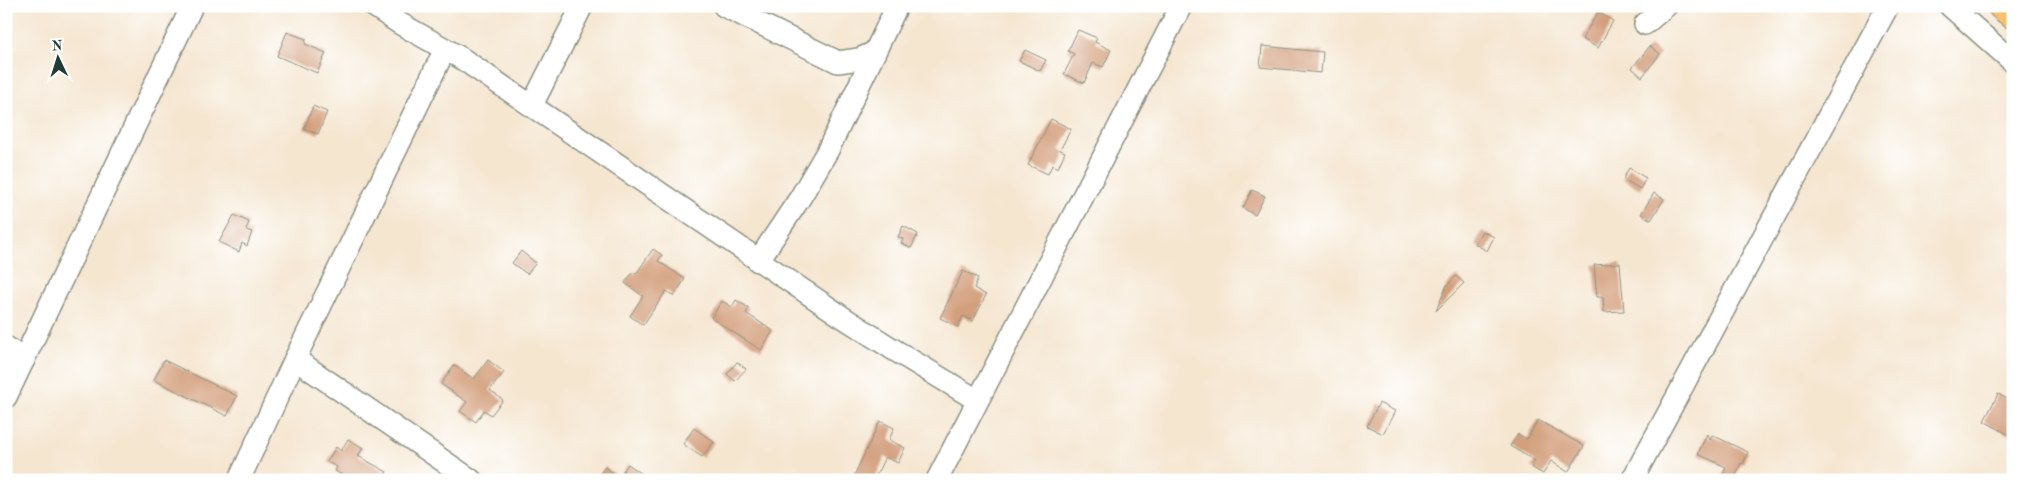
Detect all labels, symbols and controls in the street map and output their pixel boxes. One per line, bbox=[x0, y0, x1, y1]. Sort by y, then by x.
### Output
north arrow bbox=[32, 32, 82, 82]
text: N bbox=[51, 39, 63, 53]

